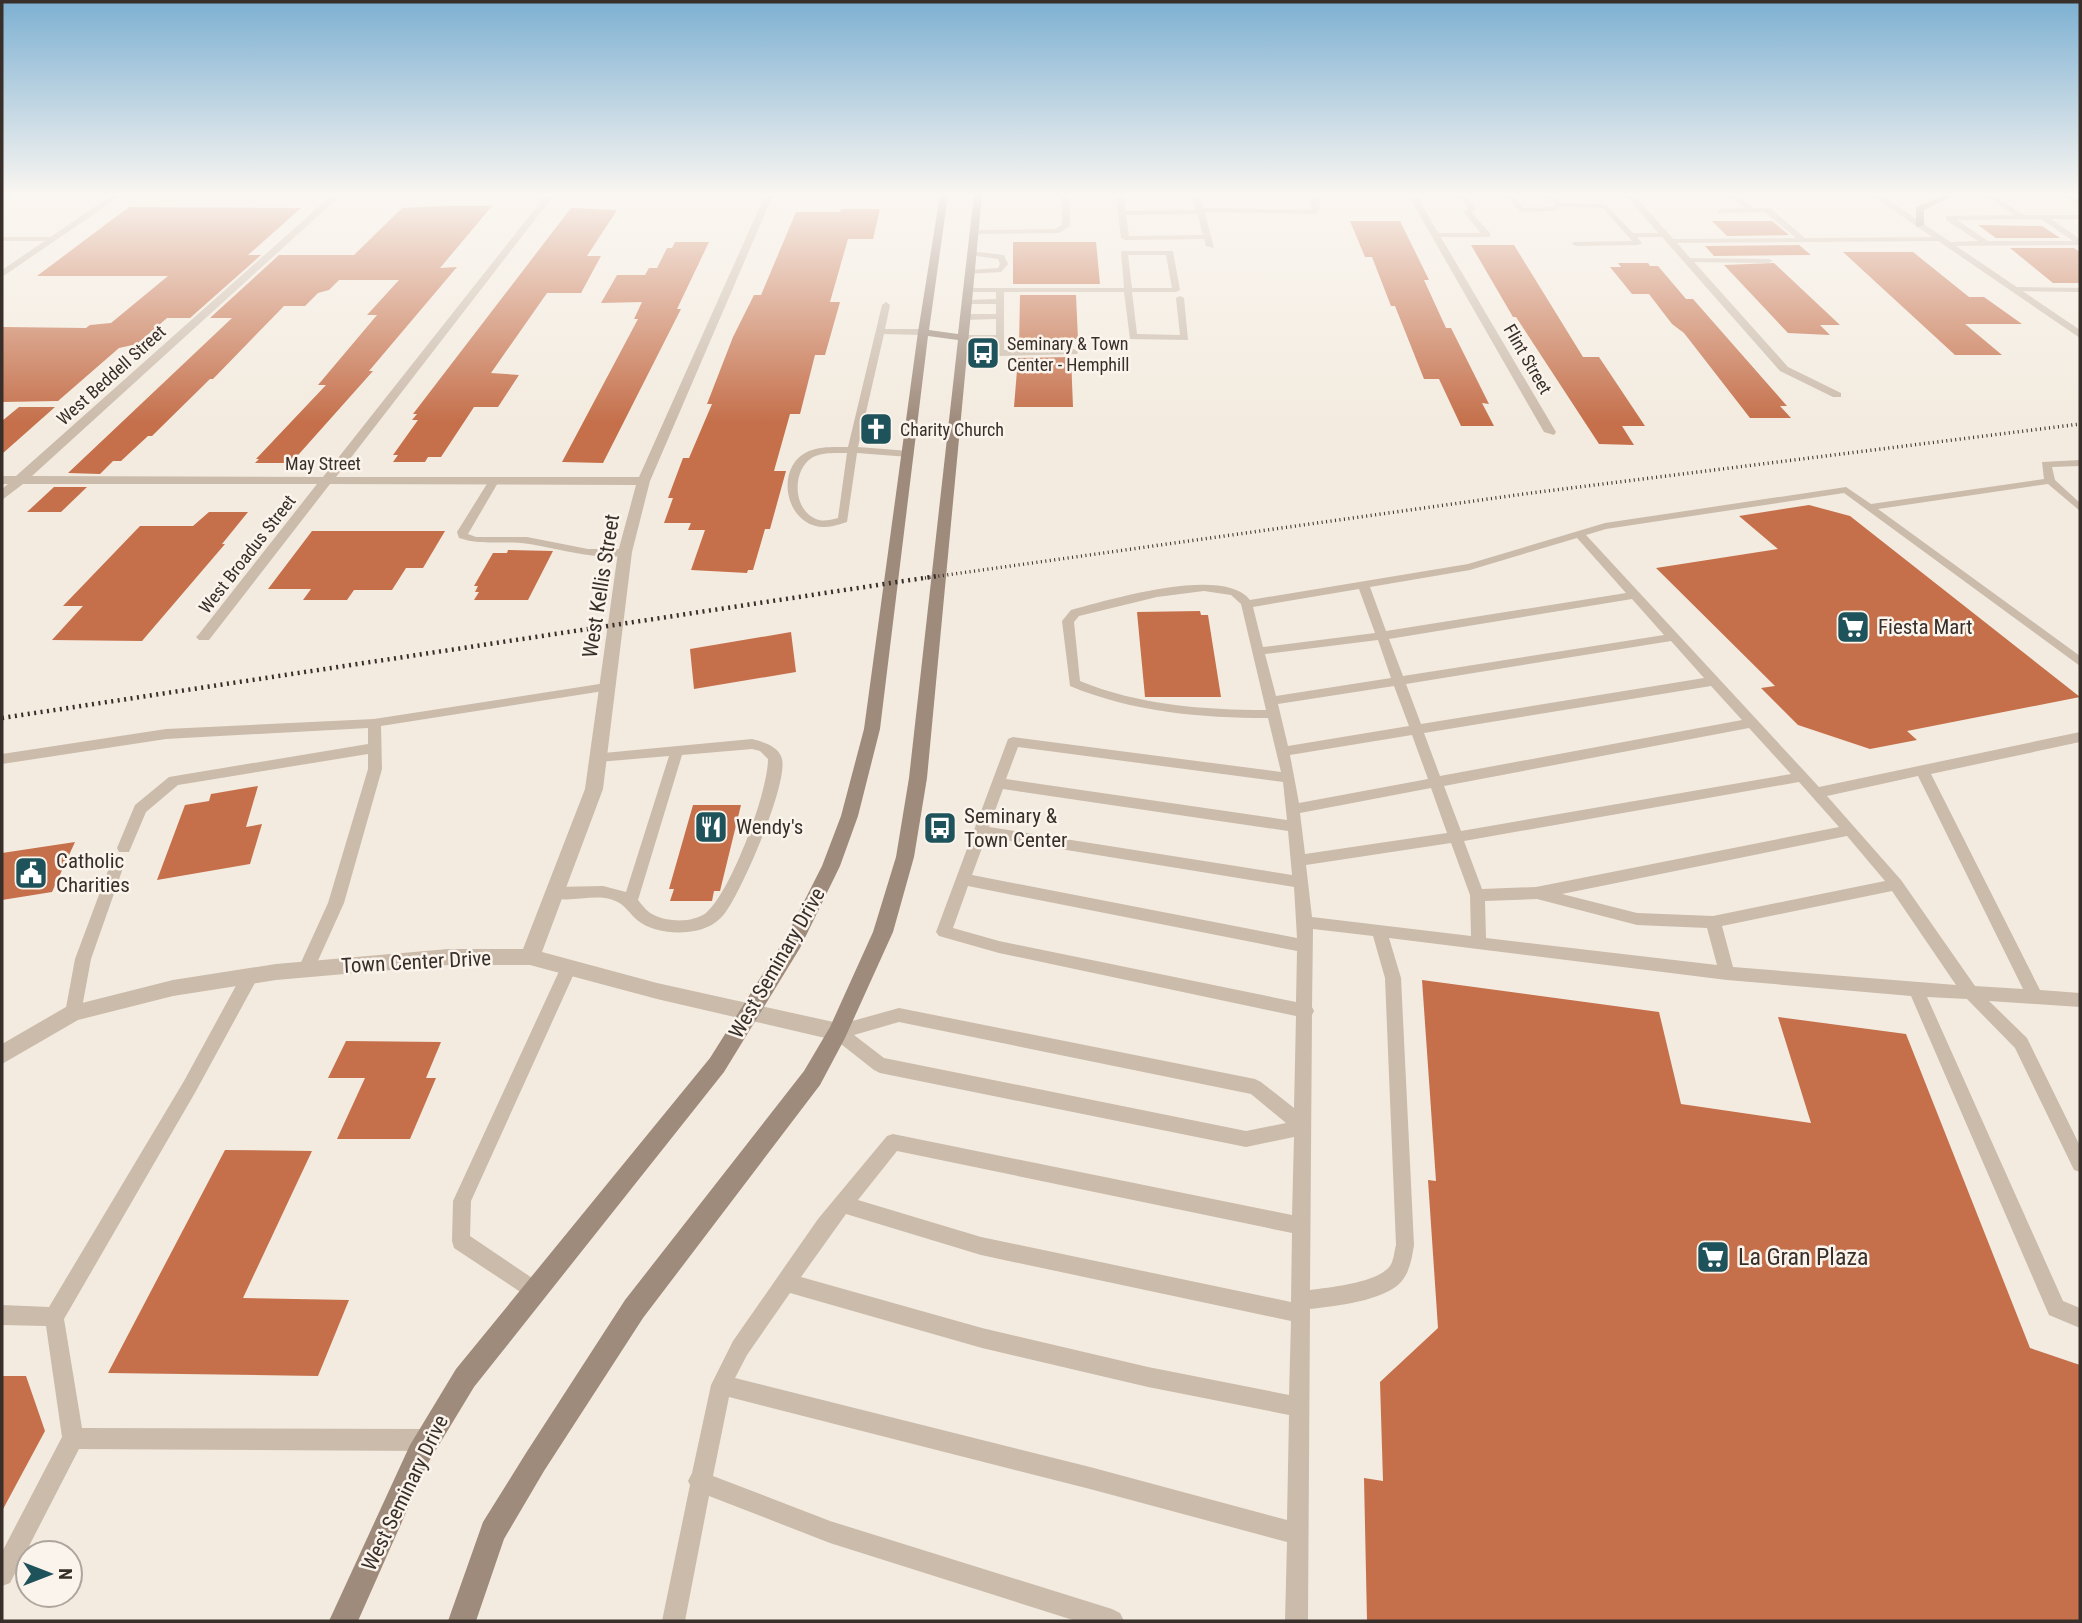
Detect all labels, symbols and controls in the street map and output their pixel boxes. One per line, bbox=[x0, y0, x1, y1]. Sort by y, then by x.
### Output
street label: Flint Street bbox=[1500, 320, 1556, 398]
street label: West Beddell Street bbox=[52, 321, 170, 429]
place label: Seminary & Town Center - Hemphill bbox=[1007, 333, 1129, 375]
bus stop icon: Seminary & Town Center - Hemphill bbox=[964, 334, 1002, 372]
church icon: Charity Church bbox=[857, 410, 895, 448]
place label: Charity Church bbox=[900, 419, 1004, 440]
street label: May Street bbox=[285, 453, 361, 474]
street label: West Broadus Street bbox=[194, 491, 300, 617]
street label: West Kellis Street bbox=[578, 512, 624, 660]
supermarket icon: Fiesta Mart bbox=[1834, 608, 1872, 646]
place label: Fiesta Mart bbox=[1878, 615, 1972, 639]
place label: Seminary & Town Center bbox=[964, 804, 1067, 852]
restaurant icon: Wendy's bbox=[692, 808, 730, 846]
bus stop icon: Seminary & Town Center bbox=[921, 809, 959, 847]
place label: Wendy's bbox=[736, 815, 803, 839]
place label: Catholic Charities bbox=[56, 849, 130, 897]
public building icon: Catholic Charities bbox=[12, 854, 50, 892]
street label: West Seminary Drive bbox=[724, 883, 830, 1043]
street label: Town Center Drive bbox=[340, 946, 492, 978]
supermarket icon: La Gran Plaza bbox=[1694, 1238, 1732, 1276]
place label: La Gran Plaza bbox=[1738, 1243, 1868, 1271]
street label: West Seminary Drive bbox=[357, 1411, 453, 1575]
north arrow bbox=[14, 1539, 84, 1609]
text: N bbox=[54, 1568, 77, 1580]

